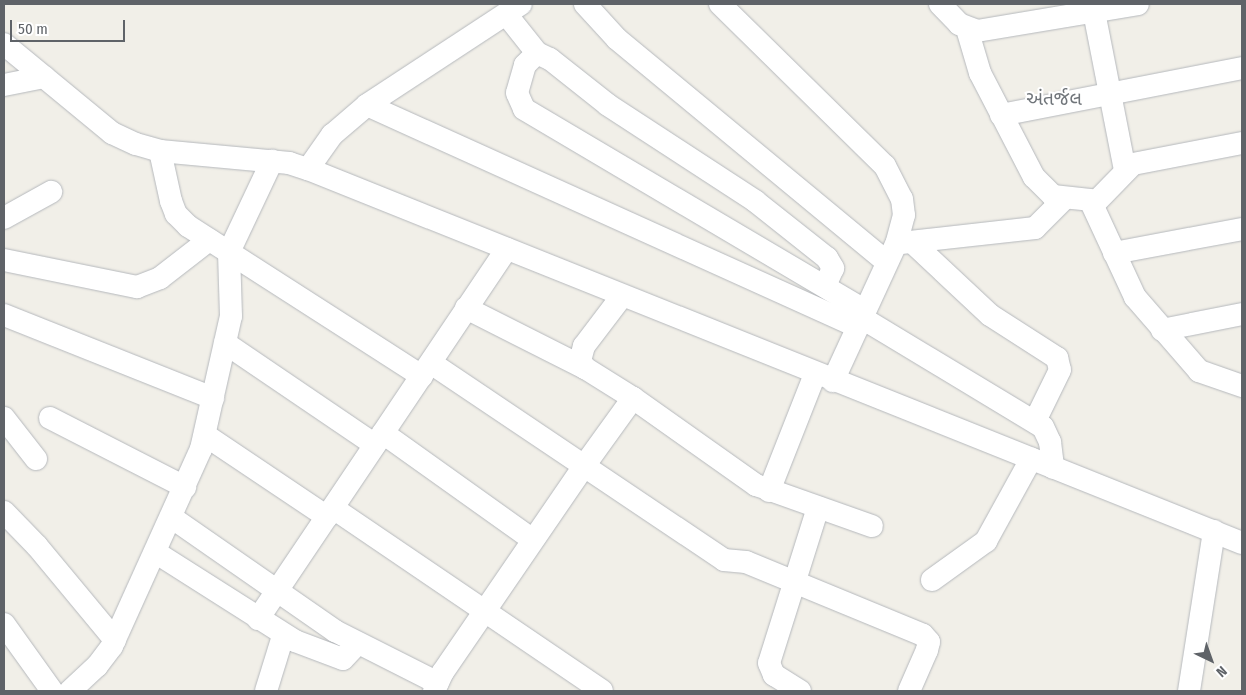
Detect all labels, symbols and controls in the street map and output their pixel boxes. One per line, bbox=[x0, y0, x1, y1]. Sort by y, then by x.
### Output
scale bar bbox=[12, 10, 128, 42]
text: 50 m bbox=[18, 20, 48, 38]
district label: અંતર્જલ bbox=[1026, 88, 1082, 110]
north arrow bbox=[1186, 635, 1236, 685]
text: N bbox=[1213, 662, 1230, 681]

